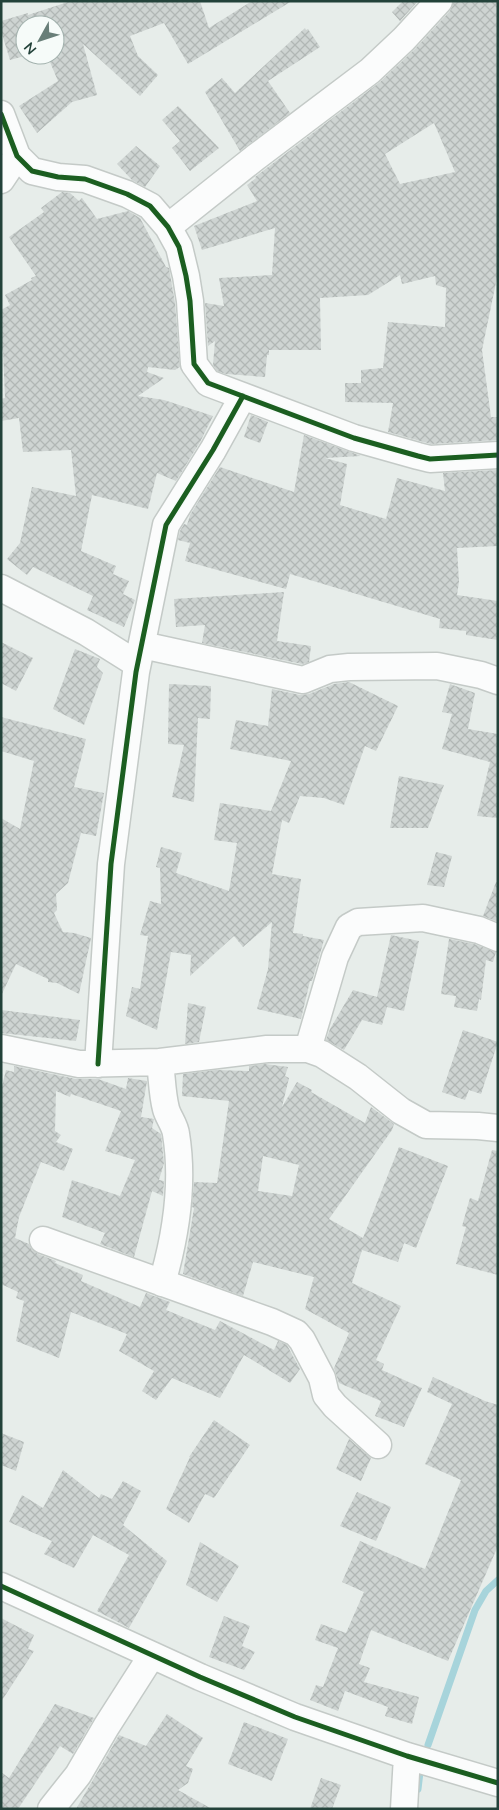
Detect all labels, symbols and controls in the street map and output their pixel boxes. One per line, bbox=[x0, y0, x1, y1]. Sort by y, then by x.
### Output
north arrow bbox=[15, 15, 65, 65]
text: N bbox=[20, 38, 41, 58]

